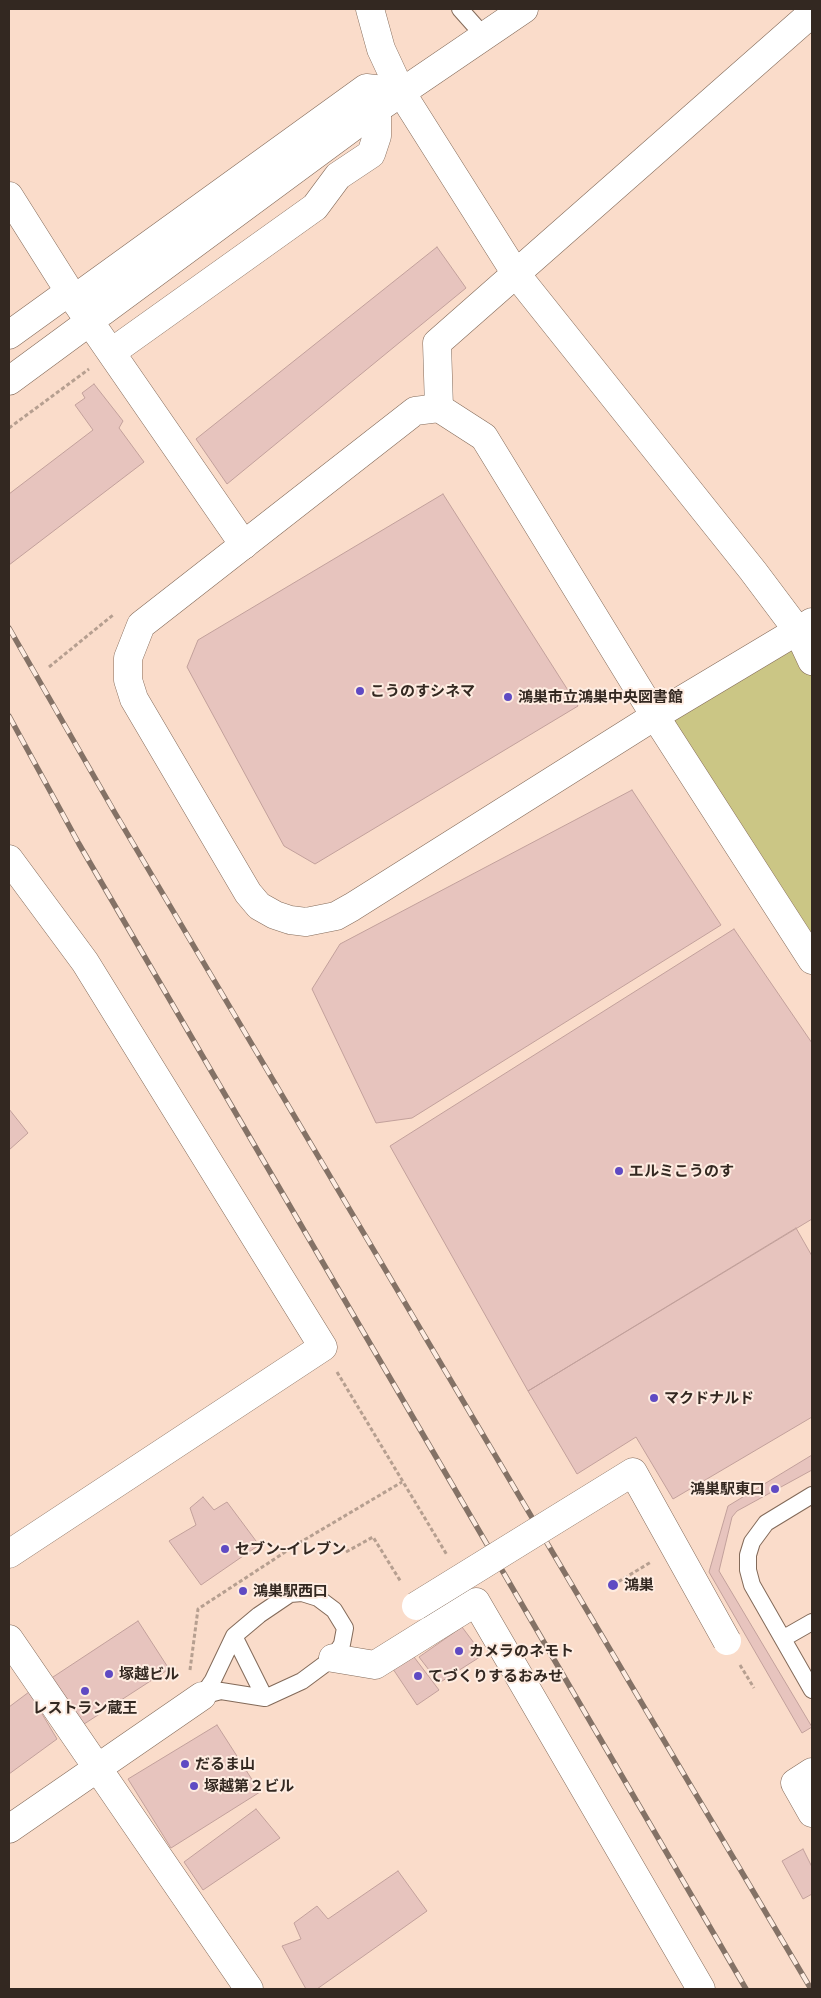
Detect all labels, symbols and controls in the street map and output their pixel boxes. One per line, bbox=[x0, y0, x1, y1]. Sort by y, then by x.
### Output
place label: こうのすシネマ bbox=[370, 682, 475, 700]
marker: こうのすシネマ bbox=[354, 685, 366, 697]
place label: 鴻巣市立鴻巣中央図書館 bbox=[518, 688, 683, 706]
marker: 鴻巣市立鴻巣中央図書館 bbox=[502, 691, 514, 703]
place label: エルミこうのす bbox=[629, 1162, 734, 1180]
marker: エルミこうのす bbox=[613, 1165, 625, 1177]
place label: マクドナルド bbox=[664, 1389, 754, 1407]
marker: マクドナルド bbox=[648, 1392, 660, 1404]
place label: 鴻巣駅東口 bbox=[690, 1480, 765, 1498]
marker: 鴻巣駅東口 bbox=[769, 1483, 781, 1495]
place label: セブン-イレブン bbox=[235, 1540, 346, 1558]
marker: セブン-イレブン bbox=[219, 1543, 231, 1555]
place label: 鴻巣 bbox=[624, 1576, 654, 1594]
marker: 鴻巣 bbox=[606, 1578, 620, 1592]
place label: 鴻巣駅西口 bbox=[253, 1582, 328, 1600]
marker: 鴻巣駅西口 bbox=[237, 1585, 249, 1597]
place label: カメラのネモト bbox=[469, 1642, 574, 1660]
marker: カメラのネモト bbox=[453, 1645, 465, 1657]
place label: 塚越ビル bbox=[119, 1665, 179, 1683]
place label: てづくりするおみせ bbox=[428, 1667, 563, 1685]
marker: 塚越ビル bbox=[103, 1668, 115, 1680]
marker: てづくりするおみせ bbox=[412, 1670, 424, 1682]
marker: レストラン蔵王 bbox=[79, 1685, 91, 1697]
place label: レストラン蔵王 bbox=[33, 1699, 137, 1717]
place label: だるま山 bbox=[195, 1755, 255, 1773]
marker: だるま山 bbox=[179, 1758, 191, 1770]
place label: 塚越第２ビル bbox=[204, 1777, 294, 1795]
marker: 塚越第２ビル bbox=[188, 1780, 200, 1792]

